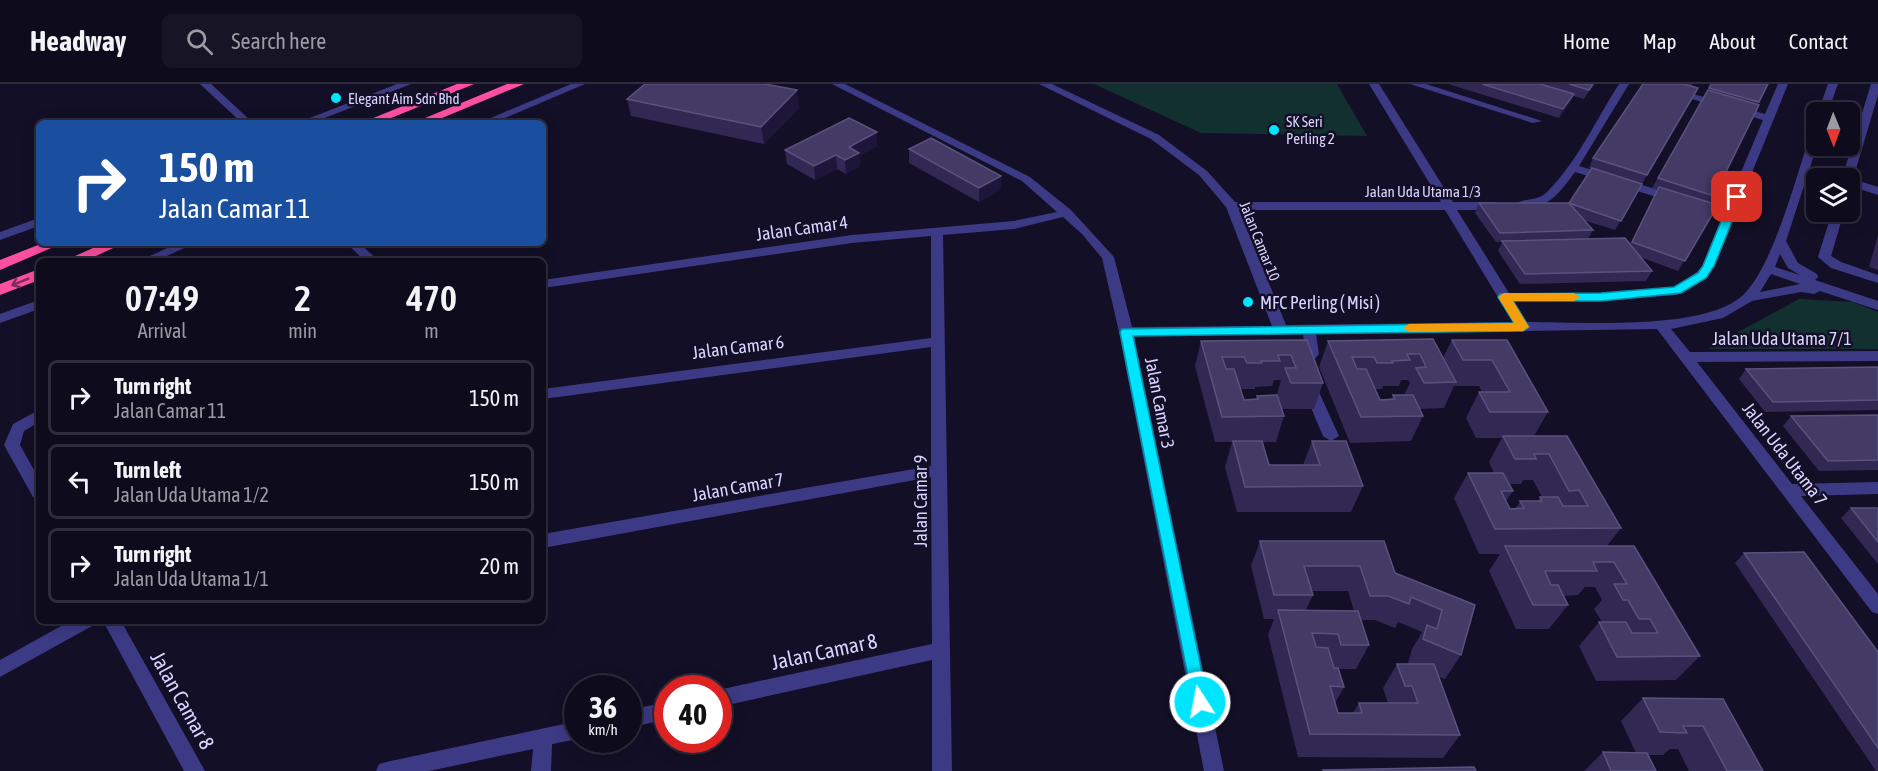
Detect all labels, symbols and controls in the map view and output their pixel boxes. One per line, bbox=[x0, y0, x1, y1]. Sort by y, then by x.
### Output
search box bbox=[162, 14, 582, 68]
text: Headway bbox=[30, 25, 126, 57]
icon: search bbox=[183, 25, 216, 58]
text: Search here bbox=[231, 28, 326, 54]
text: Home bbox=[1563, 29, 1610, 53]
text: Map bbox=[1643, 29, 1677, 53]
text: About bbox=[1710, 29, 1756, 53]
text: Contact bbox=[1789, 29, 1848, 53]
place label: Elegant Aim Sdn Bhd bbox=[348, 90, 460, 107]
marker: Elegant Aim Sdn Bhd bbox=[329, 91, 343, 105]
north arrow bbox=[1806, 102, 1860, 156]
map controls bbox=[1806, 102, 1860, 222]
place label: SK Seri Perling 2 bbox=[1286, 113, 1335, 147]
marker: SK Seri Perling 2 bbox=[1267, 123, 1281, 137]
text: 150 m bbox=[159, 143, 254, 191]
icon: right bbox=[60, 144, 138, 222]
button: layers bbox=[1806, 168, 1860, 222]
pin bbox=[1711, 171, 1762, 222]
icon: arrive bbox=[1720, 180, 1753, 213]
street label: Jalan Uda Utama 1/3 bbox=[1365, 183, 1481, 200]
text: Jalan Camar 11 bbox=[159, 193, 310, 224]
street label: Jalan Camar 10 bbox=[1236, 199, 1284, 283]
street label: Jalan Camar 4 bbox=[755, 211, 849, 245]
one-way arrow bbox=[11, 277, 29, 288]
text: 07:49 bbox=[125, 277, 199, 319]
text: 2 bbox=[294, 277, 311, 319]
text: 470 bbox=[406, 277, 457, 319]
place label: MFC Perling ( Misi ) bbox=[1260, 292, 1380, 313]
marker: MFC Perling ( Misi ) bbox=[1241, 295, 1255, 309]
text: Arrival bbox=[138, 319, 187, 342]
text: min bbox=[288, 319, 317, 342]
text: m bbox=[424, 319, 439, 342]
street label: Jalan Uda Utama 7/1 bbox=[1712, 328, 1852, 349]
street label: Jalan Camar 6 bbox=[691, 331, 785, 363]
street label: Jalan Camar 3 bbox=[1141, 356, 1179, 450]
text: Turn right bbox=[114, 373, 191, 399]
icon: right bbox=[63, 381, 96, 414]
text: 150 m bbox=[469, 385, 519, 411]
street label: Jalan Uda Utama 7 bbox=[1738, 398, 1832, 510]
text: Jalan Camar 11 bbox=[114, 399, 226, 422]
street label: Jalan Camar 9 bbox=[910, 455, 931, 547]
text: Turn left bbox=[114, 457, 181, 483]
icon: left bbox=[63, 465, 96, 498]
text: 150 m bbox=[469, 469, 519, 495]
street label: Jalan Camar 7 bbox=[691, 469, 785, 505]
text: Jalan Uda Utama 1/2 bbox=[114, 483, 269, 506]
text: Turn right bbox=[114, 541, 191, 567]
icon: right bbox=[63, 549, 96, 582]
text: 20 m bbox=[479, 553, 519, 579]
text: Jalan Uda Utama 1/1 bbox=[114, 567, 269, 590]
street label: Jalan Camar 8 bbox=[769, 628, 879, 674]
street label: Jalan Camar 8 bbox=[146, 647, 220, 753]
position arrow bbox=[1168, 670, 1232, 734]
speed limit sign: 40 bbox=[654, 675, 732, 753]
text: 36 bbox=[589, 690, 617, 724]
text: km/h bbox=[588, 721, 618, 738]

